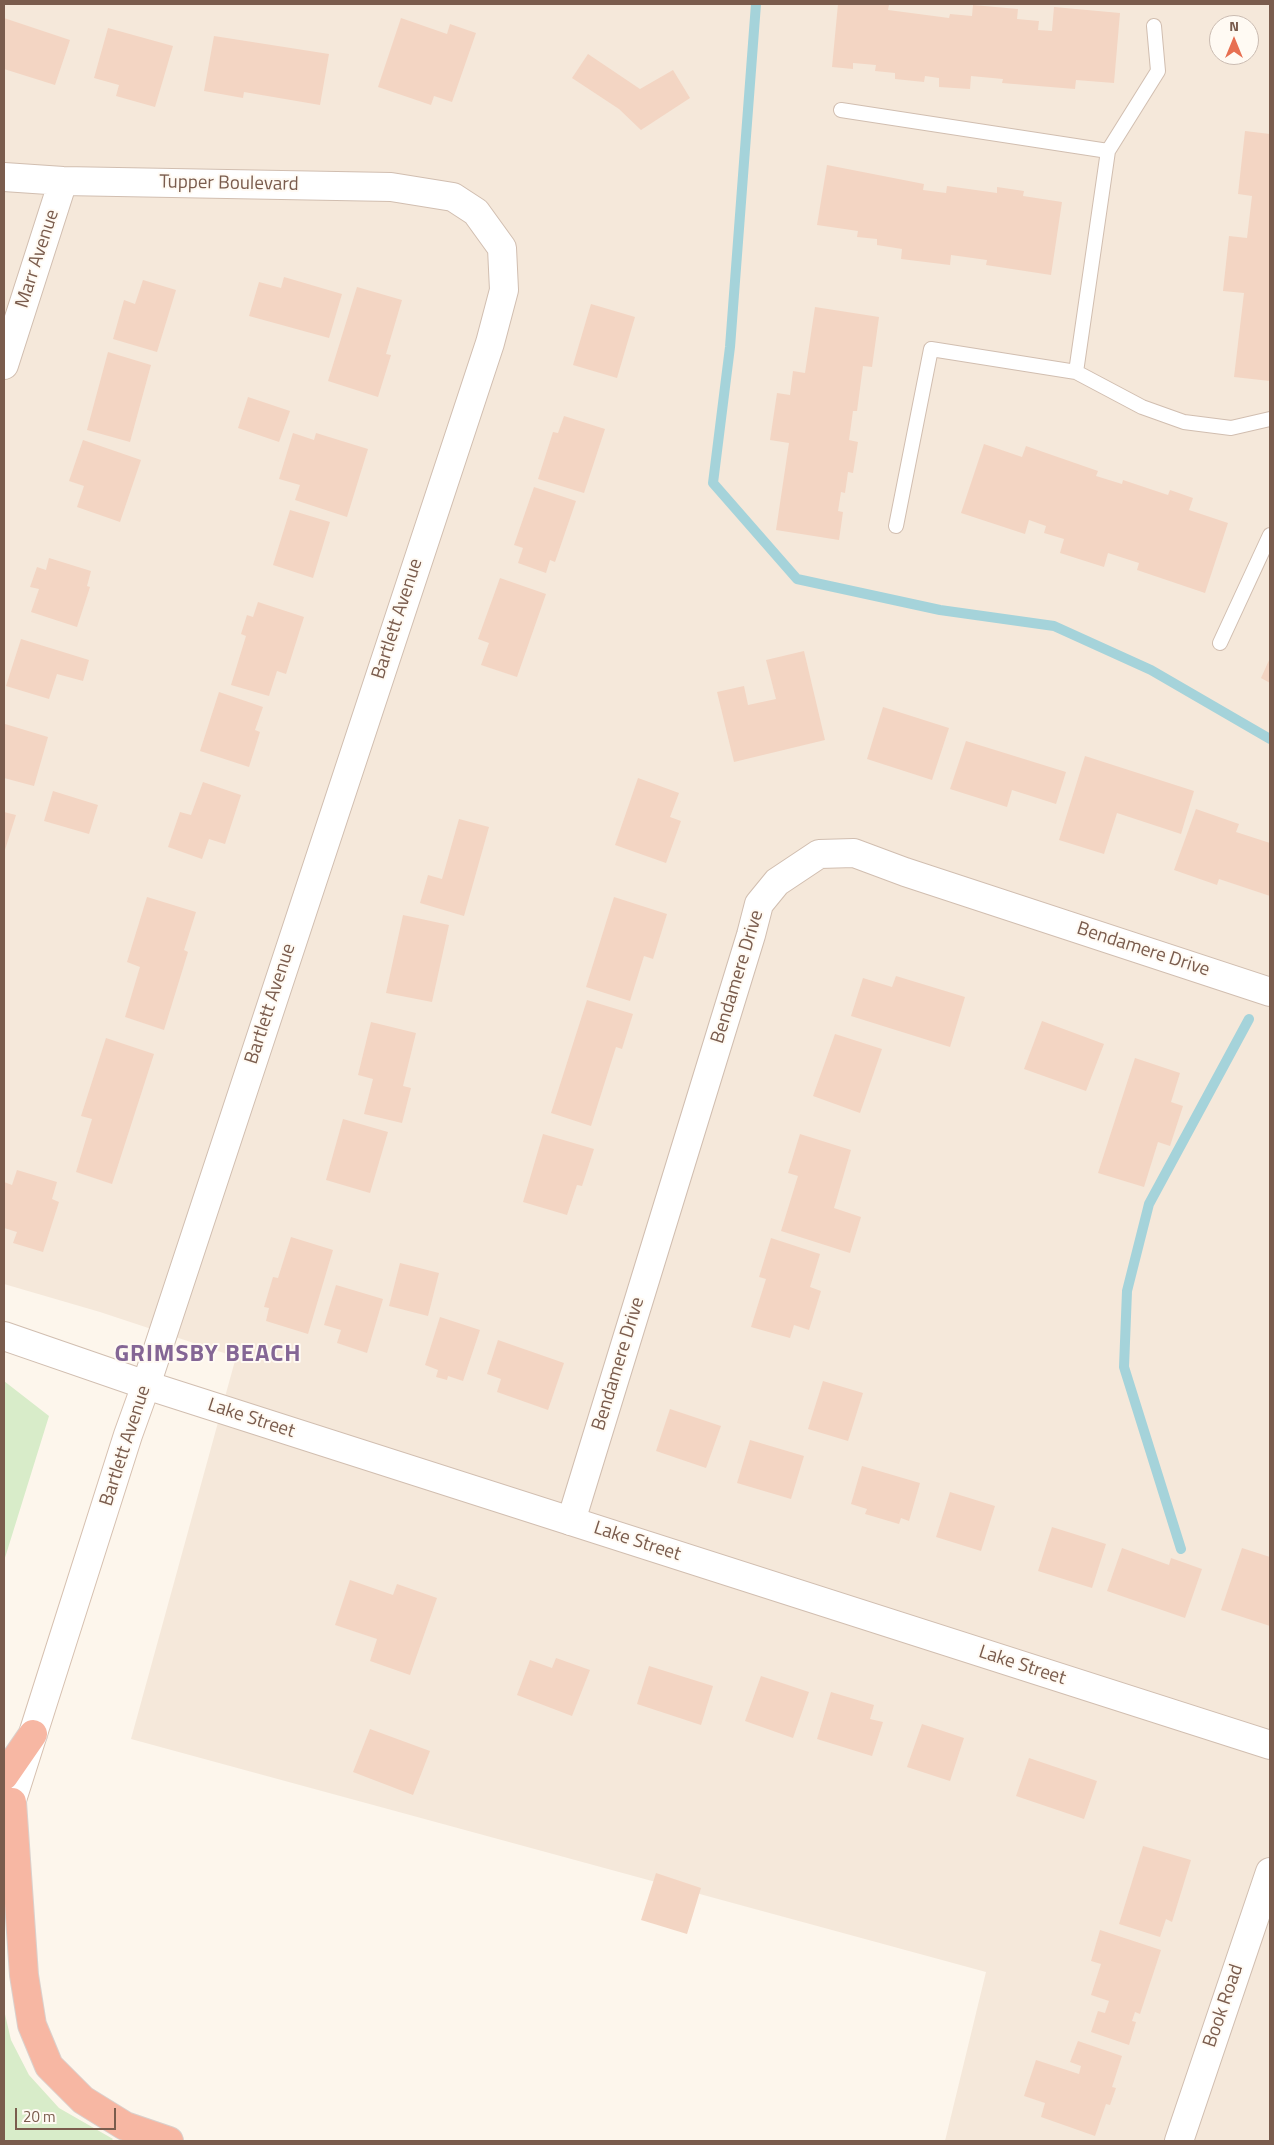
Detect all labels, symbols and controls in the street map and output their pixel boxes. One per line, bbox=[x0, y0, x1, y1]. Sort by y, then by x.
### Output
north arrow bbox=[1209, 15, 1259, 65]
text: N bbox=[1229, 15, 1239, 36]
street label: Tupper Boulevard bbox=[159, 171, 299, 197]
street label: Marr Avenue bbox=[11, 207, 65, 311]
street label: Bartlett Avenue bbox=[368, 556, 428, 682]
street label: Bendamere Drive bbox=[707, 908, 769, 1046]
street label: Bendamere Drive bbox=[1074, 918, 1212, 982]
street label: Bartlett Avenue bbox=[241, 941, 301, 1067]
street label: Bendamere Drive bbox=[588, 1295, 650, 1433]
district label: GRIMSBY BEACH bbox=[113, 1341, 303, 1369]
street label: Bartlett Avenue bbox=[96, 1383, 156, 1509]
street label: Lake Street bbox=[205, 1394, 297, 1444]
street label: Lake Street bbox=[591, 1517, 683, 1567]
street label: Lake Street bbox=[976, 1641, 1068, 1691]
street label: Book Road bbox=[1199, 1962, 1249, 2050]
scale bar bbox=[18, 2098, 119, 2130]
text: 20 m bbox=[23, 2105, 56, 2128]

